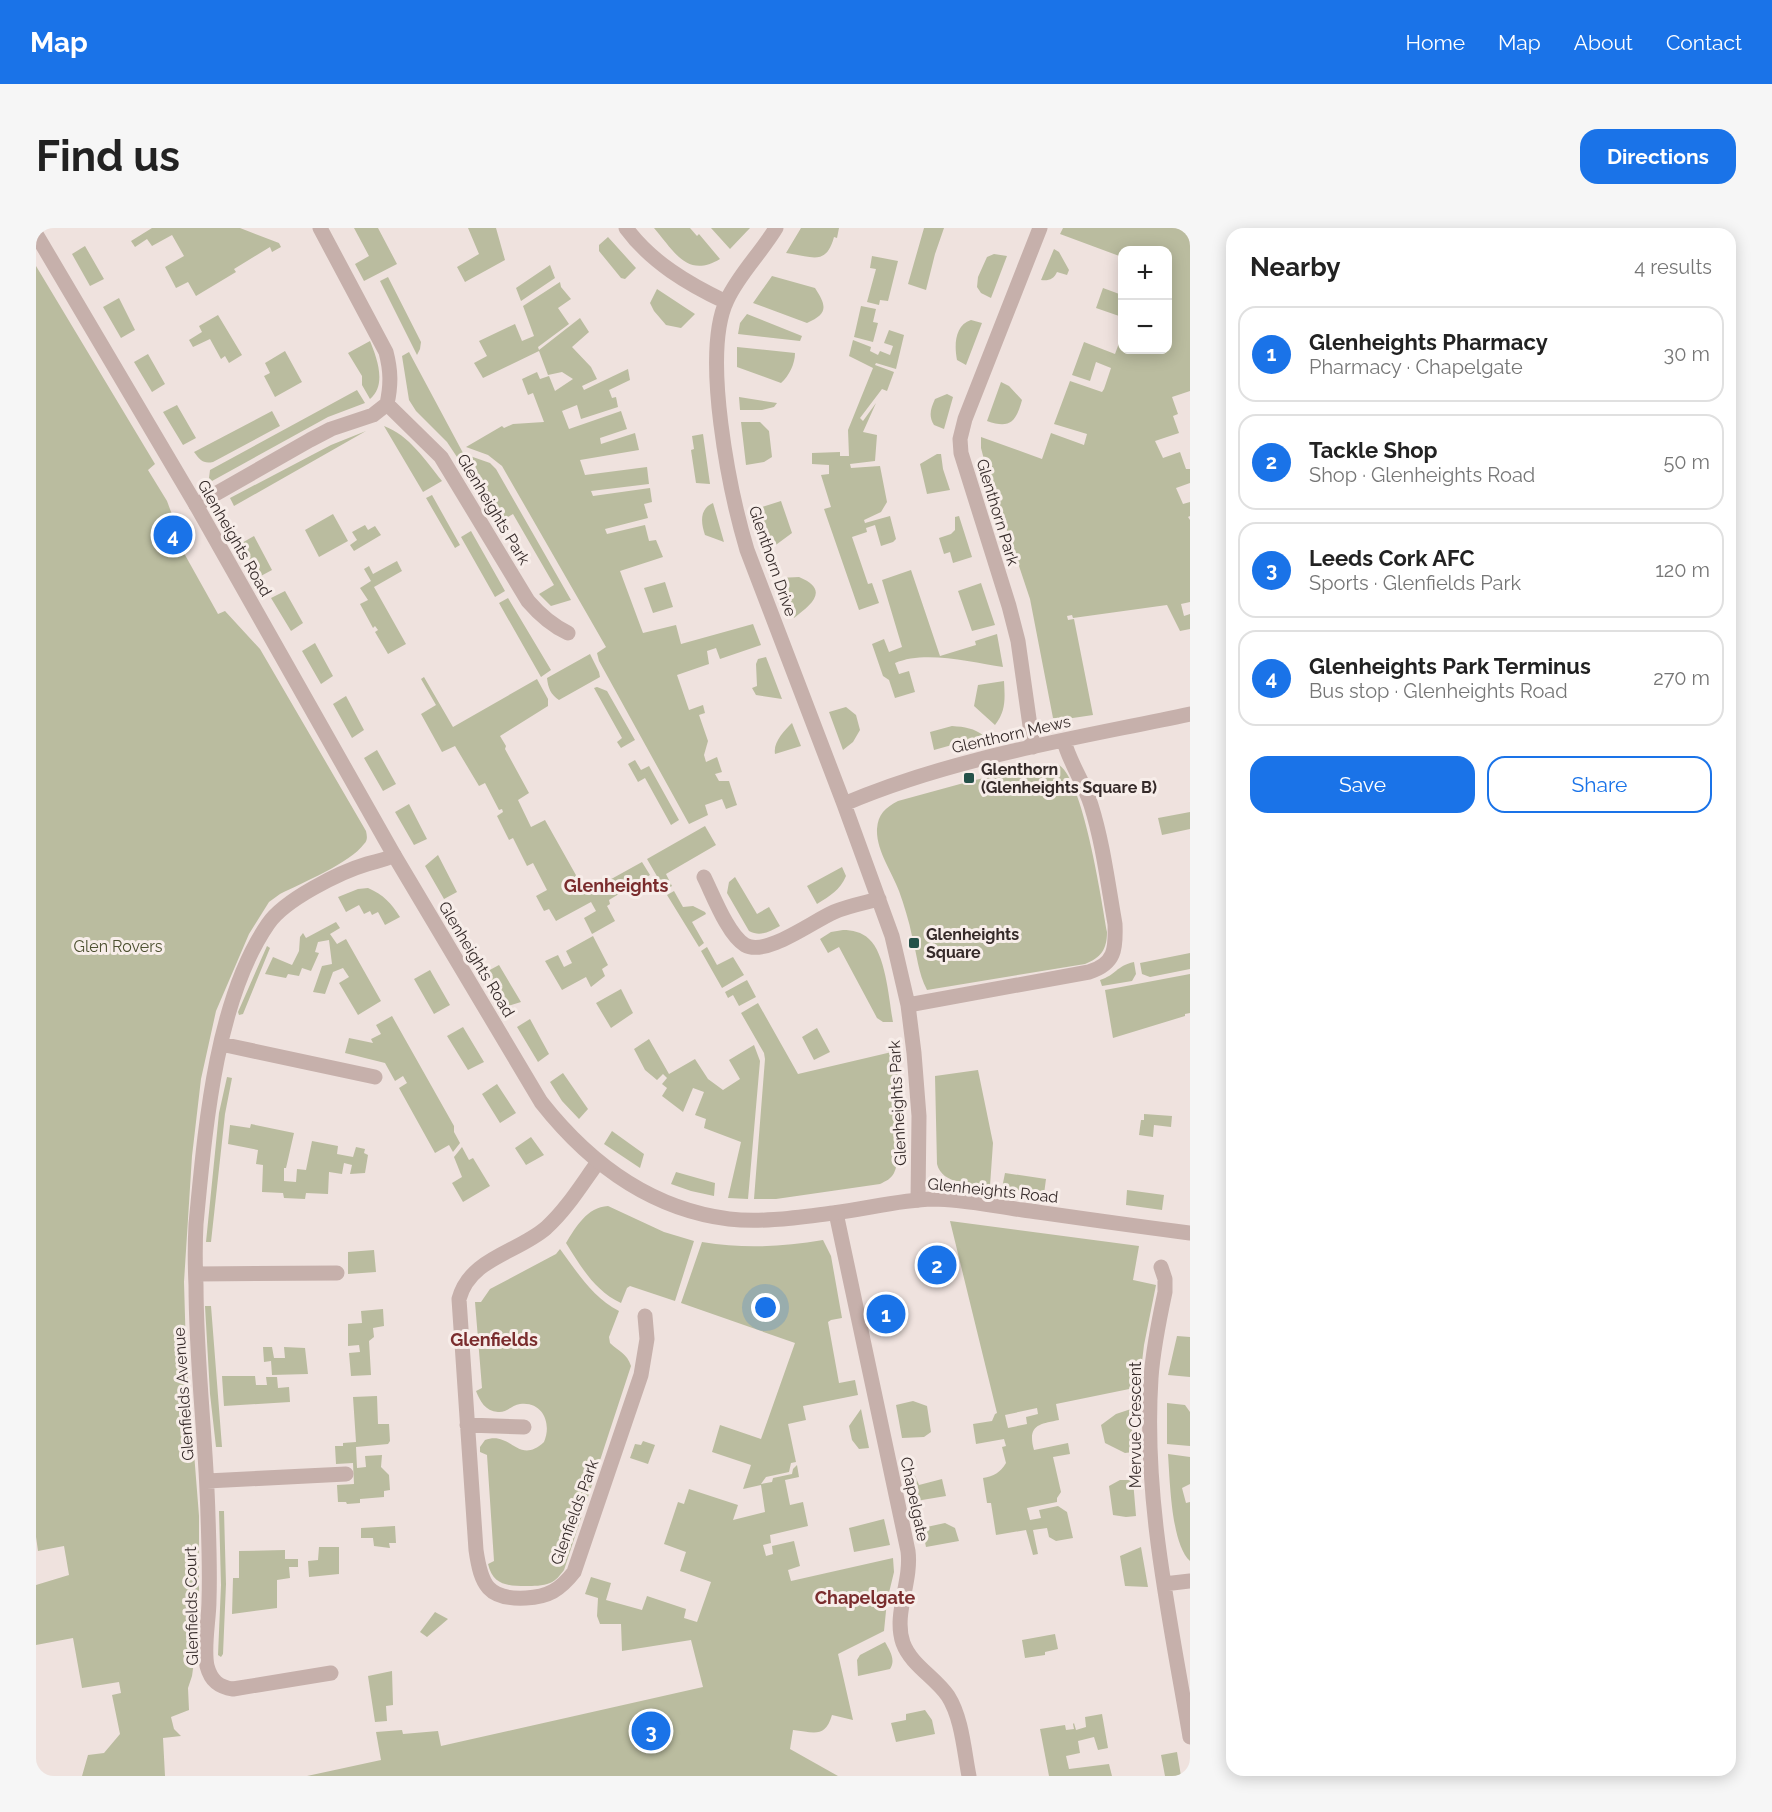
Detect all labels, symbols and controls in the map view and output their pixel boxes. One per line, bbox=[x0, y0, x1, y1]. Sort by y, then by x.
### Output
text: Map bbox=[30, 26, 88, 59]
text: Home bbox=[1406, 30, 1465, 55]
text: Map bbox=[1498, 30, 1541, 55]
text: About bbox=[1574, 30, 1633, 55]
text: Contact bbox=[1666, 30, 1742, 55]
button: Directions bbox=[1580, 129, 1736, 184]
text: Find us bbox=[36, 132, 180, 181]
map controls bbox=[1118, 246, 1172, 354]
button: + bbox=[1118, 246, 1172, 300]
text: Nearby bbox=[1250, 252, 1340, 282]
text: 4 results bbox=[1634, 255, 1712, 279]
button: − bbox=[1118, 300, 1172, 354]
text: Glenheights Pharmacy bbox=[1309, 329, 1548, 355]
text: 1 bbox=[1267, 342, 1276, 366]
text: 30 m bbox=[1664, 342, 1710, 366]
text: Pharmacy · Chapelgate bbox=[1309, 355, 1523, 379]
text: Tackle Shop bbox=[1309, 437, 1437, 463]
street label: Glenheights Park bbox=[453, 450, 534, 568]
text: 2 bbox=[1266, 450, 1277, 474]
text: 50 m bbox=[1663, 450, 1710, 474]
street label: Glenthorn Park bbox=[972, 457, 1023, 568]
text: Shop · Glenheights Road bbox=[1309, 463, 1535, 487]
street label: Glenheights Road bbox=[193, 477, 276, 600]
street label: Glenthorn Drive bbox=[745, 503, 800, 619]
pin: 4 bbox=[154, 512, 192, 558]
text: Leeds Cork AFC bbox=[1309, 545, 1475, 571]
text: 3 bbox=[1266, 558, 1277, 582]
text: 120 m bbox=[1655, 558, 1710, 582]
text: Sports · Glenfields Park bbox=[1309, 571, 1521, 595]
text: Glenheights Park Terminus bbox=[1309, 653, 1591, 679]
text: 4 bbox=[1266, 666, 1277, 690]
text: 270 m bbox=[1653, 666, 1710, 690]
text: Bus stop · Glenheights Road bbox=[1309, 679, 1568, 703]
street label: Glenthorn Mews bbox=[950, 712, 1073, 757]
button: Save bbox=[1250, 756, 1475, 813]
button: Share bbox=[1487, 756, 1712, 813]
place label: Glenthorn (Glenheights Square B) bbox=[981, 760, 1157, 797]
marker: Glenthorn (Glenheights Square B) bbox=[962, 771, 976, 785]
district label: Glenheights bbox=[564, 875, 668, 896]
street label: Glenheights Road bbox=[435, 898, 519, 1021]
place label: Glenheights Square bbox=[926, 925, 1019, 962]
marker: Glenheights Square bbox=[907, 936, 921, 950]
park label: Glen Rovers bbox=[74, 937, 163, 956]
street label: Glenheights Park bbox=[885, 1039, 910, 1166]
street label: Glenheights Road bbox=[927, 1174, 1059, 1207]
pin: 2 bbox=[918, 1242, 956, 1288]
pin: 1 bbox=[866, 1292, 906, 1336]
your location bbox=[751, 1293, 780, 1322]
street label: Glenfields Avenue bbox=[169, 1327, 198, 1461]
district label: Glenfields bbox=[450, 1329, 538, 1350]
street label: Mervue Crescent bbox=[1126, 1361, 1145, 1488]
street label: Chapelgate bbox=[896, 1455, 933, 1543]
street label: Glenfields Park bbox=[547, 1456, 603, 1567]
street label: Glenfields Court bbox=[181, 1546, 202, 1666]
district label: Chapelgate bbox=[815, 1587, 916, 1608]
pin: 3 bbox=[632, 1708, 670, 1754]

